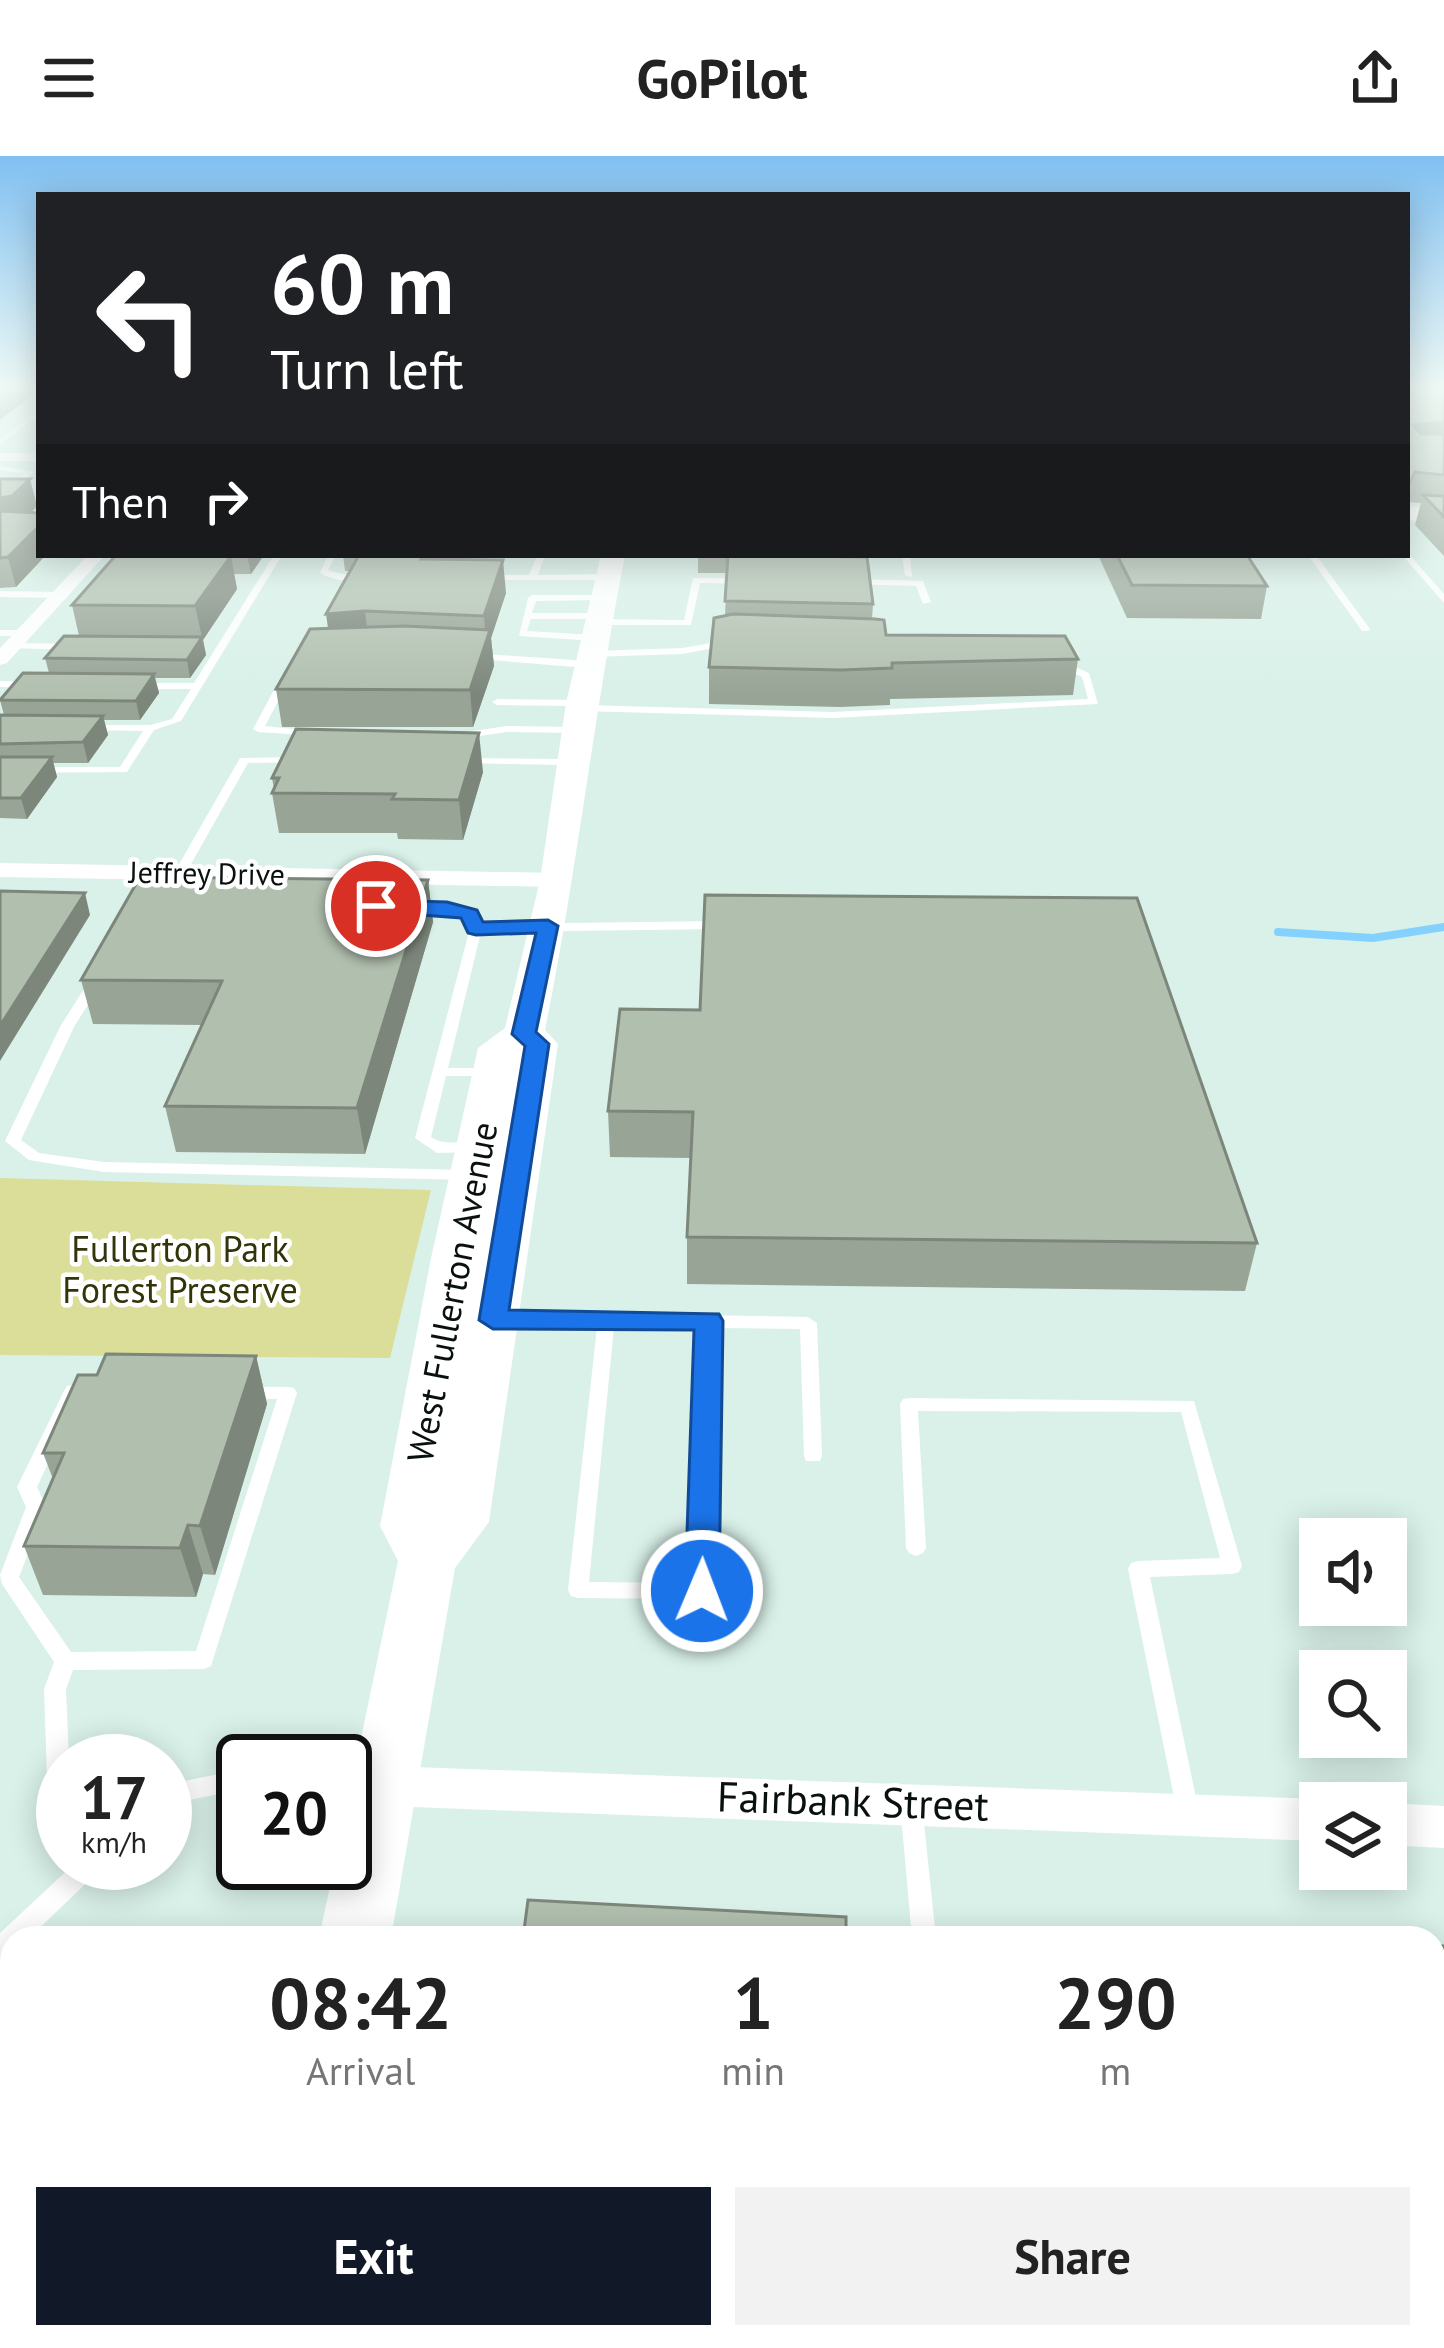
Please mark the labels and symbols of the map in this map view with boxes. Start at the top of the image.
street label: Jeffrey Drive [127,852,285,893]
pin [325,855,427,957]
street label: West Fullerton Avenue [395,1118,508,1466]
park label: Fullerton Park Forest Preserve [62,1225,298,1313]
position arrow [639,1528,765,1654]
speed limit sign: 20 [216,1734,372,1890]
street label: Fairbank Street [716,1768,990,1833]

